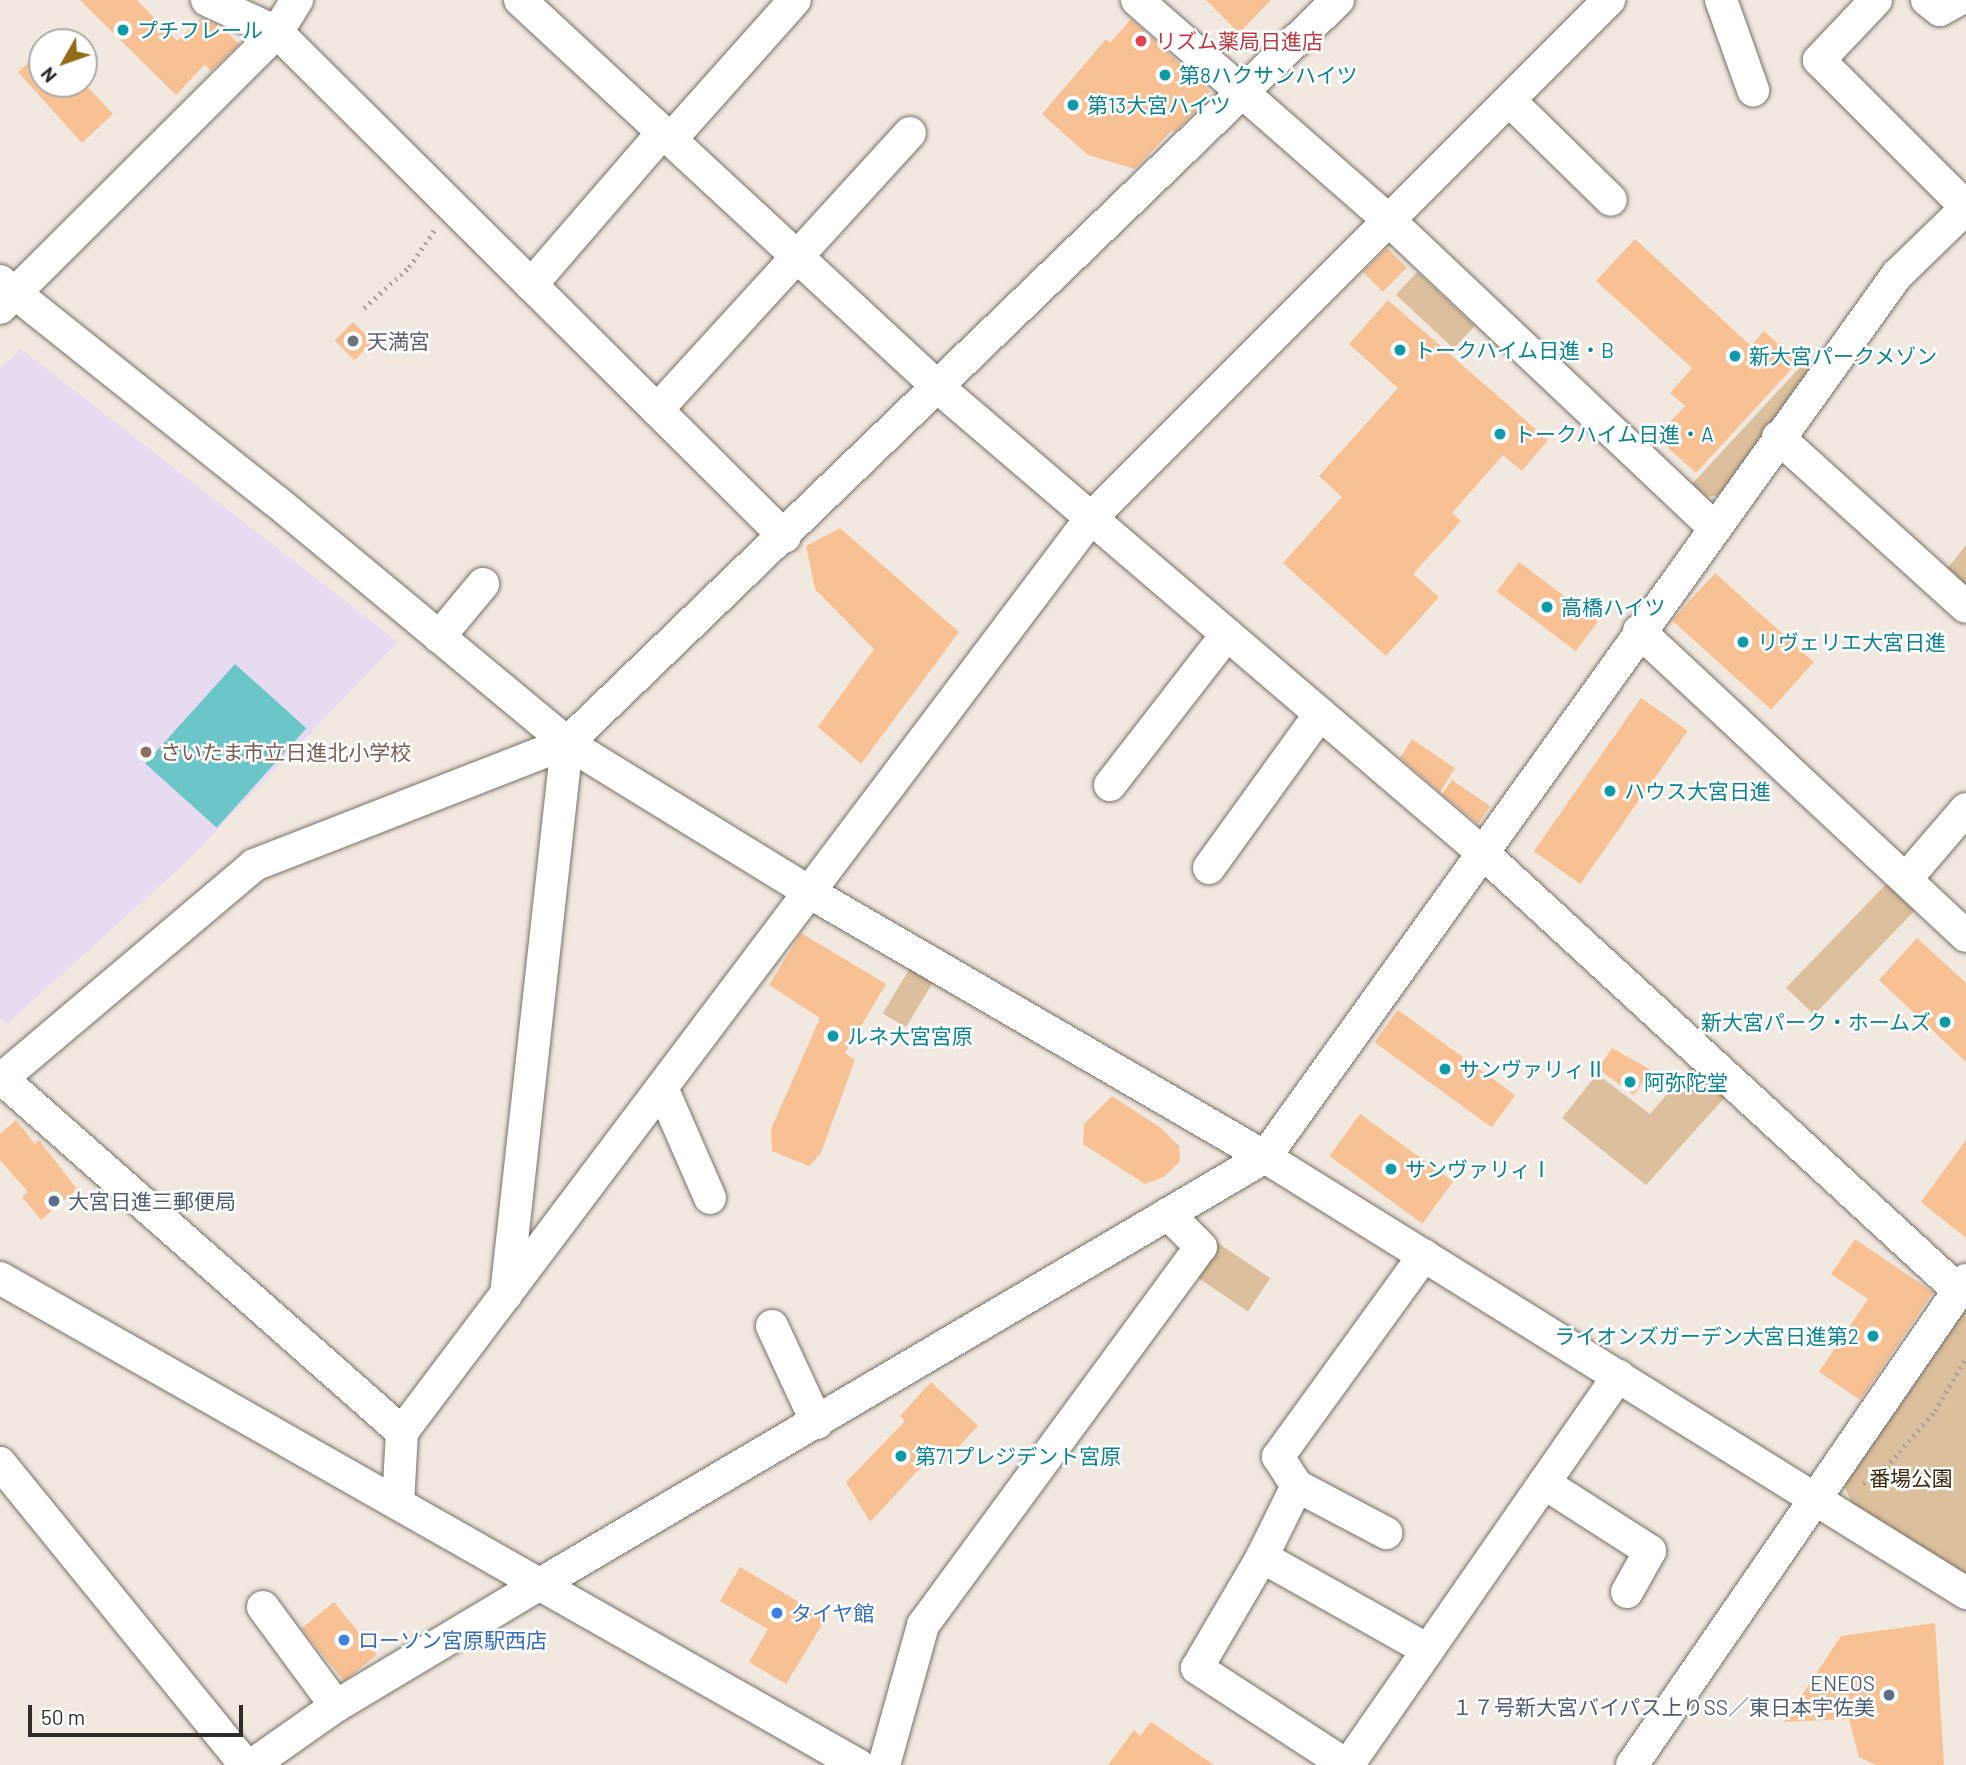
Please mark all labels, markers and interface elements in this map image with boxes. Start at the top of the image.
place label: プチフレール [137,17,263,43]
marker: プチフレール [115,22,131,38]
north arrow [28,28,98,98]
place label: リズム薬局日進店 [1155,28,1323,54]
marker: リズム薬局日進店 [1133,33,1149,49]
place label: 第8ハクサンハイツ [1179,62,1358,88]
text: N [35,63,61,88]
marker: 第8ハクサンハイツ [1157,67,1173,83]
place label: 第13大宮ハイツ [1087,92,1231,118]
marker: 第13大宮ハイツ [1065,97,1081,113]
place label: 天満宮 [367,328,430,354]
marker: 天満宮 [345,333,361,349]
place label: トークハイム日進・B [1414,337,1616,363]
marker: トークハイム日進・B [1392,342,1408,358]
place label: 新大宮パークメゾン [1749,343,1938,369]
marker: 新大宮パークメゾン [1727,348,1743,364]
place label: トークハイム日進・A [1514,421,1716,447]
marker: トークハイム日進・A [1492,426,1508,442]
place label: 高橋ハイツ [1561,594,1666,620]
marker: 高橋ハイツ [1539,599,1555,615]
place label: リヴェリエ大宮日進 [1757,629,1946,655]
marker: リヴェリエ大宮日進 [1735,634,1751,650]
place label: さいたま市立日進北小学校 [160,739,412,765]
marker: さいたま市立日進北小学校 [138,744,154,760]
place label: ハウス大宮日進 [1624,778,1771,804]
marker: ハウス大宮日進 [1602,783,1618,799]
place label: 新大宮パーク・ホームズ [1700,1009,1931,1035]
marker: 新大宮パーク・ホームズ [1937,1014,1953,1030]
place label: ルネ大宮宮原 [847,1023,973,1049]
marker: ルネ大宮宮原 [825,1028,841,1044]
place label: サンヴァリィⅡ [1459,1056,1606,1082]
marker: サンヴァリィⅡ [1437,1061,1453,1077]
place label: 阿弥陀堂 [1644,1069,1728,1095]
marker: 阿弥陀堂 [1622,1074,1638,1090]
place label: サンヴァリィⅠ [1405,1156,1552,1182]
marker: サンヴァリィⅠ [1383,1161,1399,1177]
place label: 大宮日進三郵便局 [68,1188,236,1214]
marker: 大宮日進三郵便局 [46,1193,62,1209]
place label: ライオンズガーデン大宮日進第2 [1554,1323,1859,1349]
marker: ライオンズガーデン大宮日進第2 [1865,1328,1881,1344]
place label: 第71プレジデント宮原 [915,1443,1121,1469]
marker: 第71プレジデント宮原 [893,1448,909,1464]
park label: 番場公園 [1869,1465,1953,1491]
place label: タイヤ館 [791,1600,875,1626]
marker: タイヤ館 [769,1605,785,1621]
place label: ローソン宮原駅西店 [358,1627,547,1653]
marker: ローソン宮原駅西店 [336,1632,352,1648]
place label: ENEOS １７号新大宮バイパス上りSS／東日本宇佐美 [1451,1670,1875,1720]
marker: ENEOS １７号新大宮バイパス上りSS／東日本宇佐美 [1881,1687,1897,1703]
scale bar [32,1692,247,1736]
text: 50 m [41,1704,85,1729]

